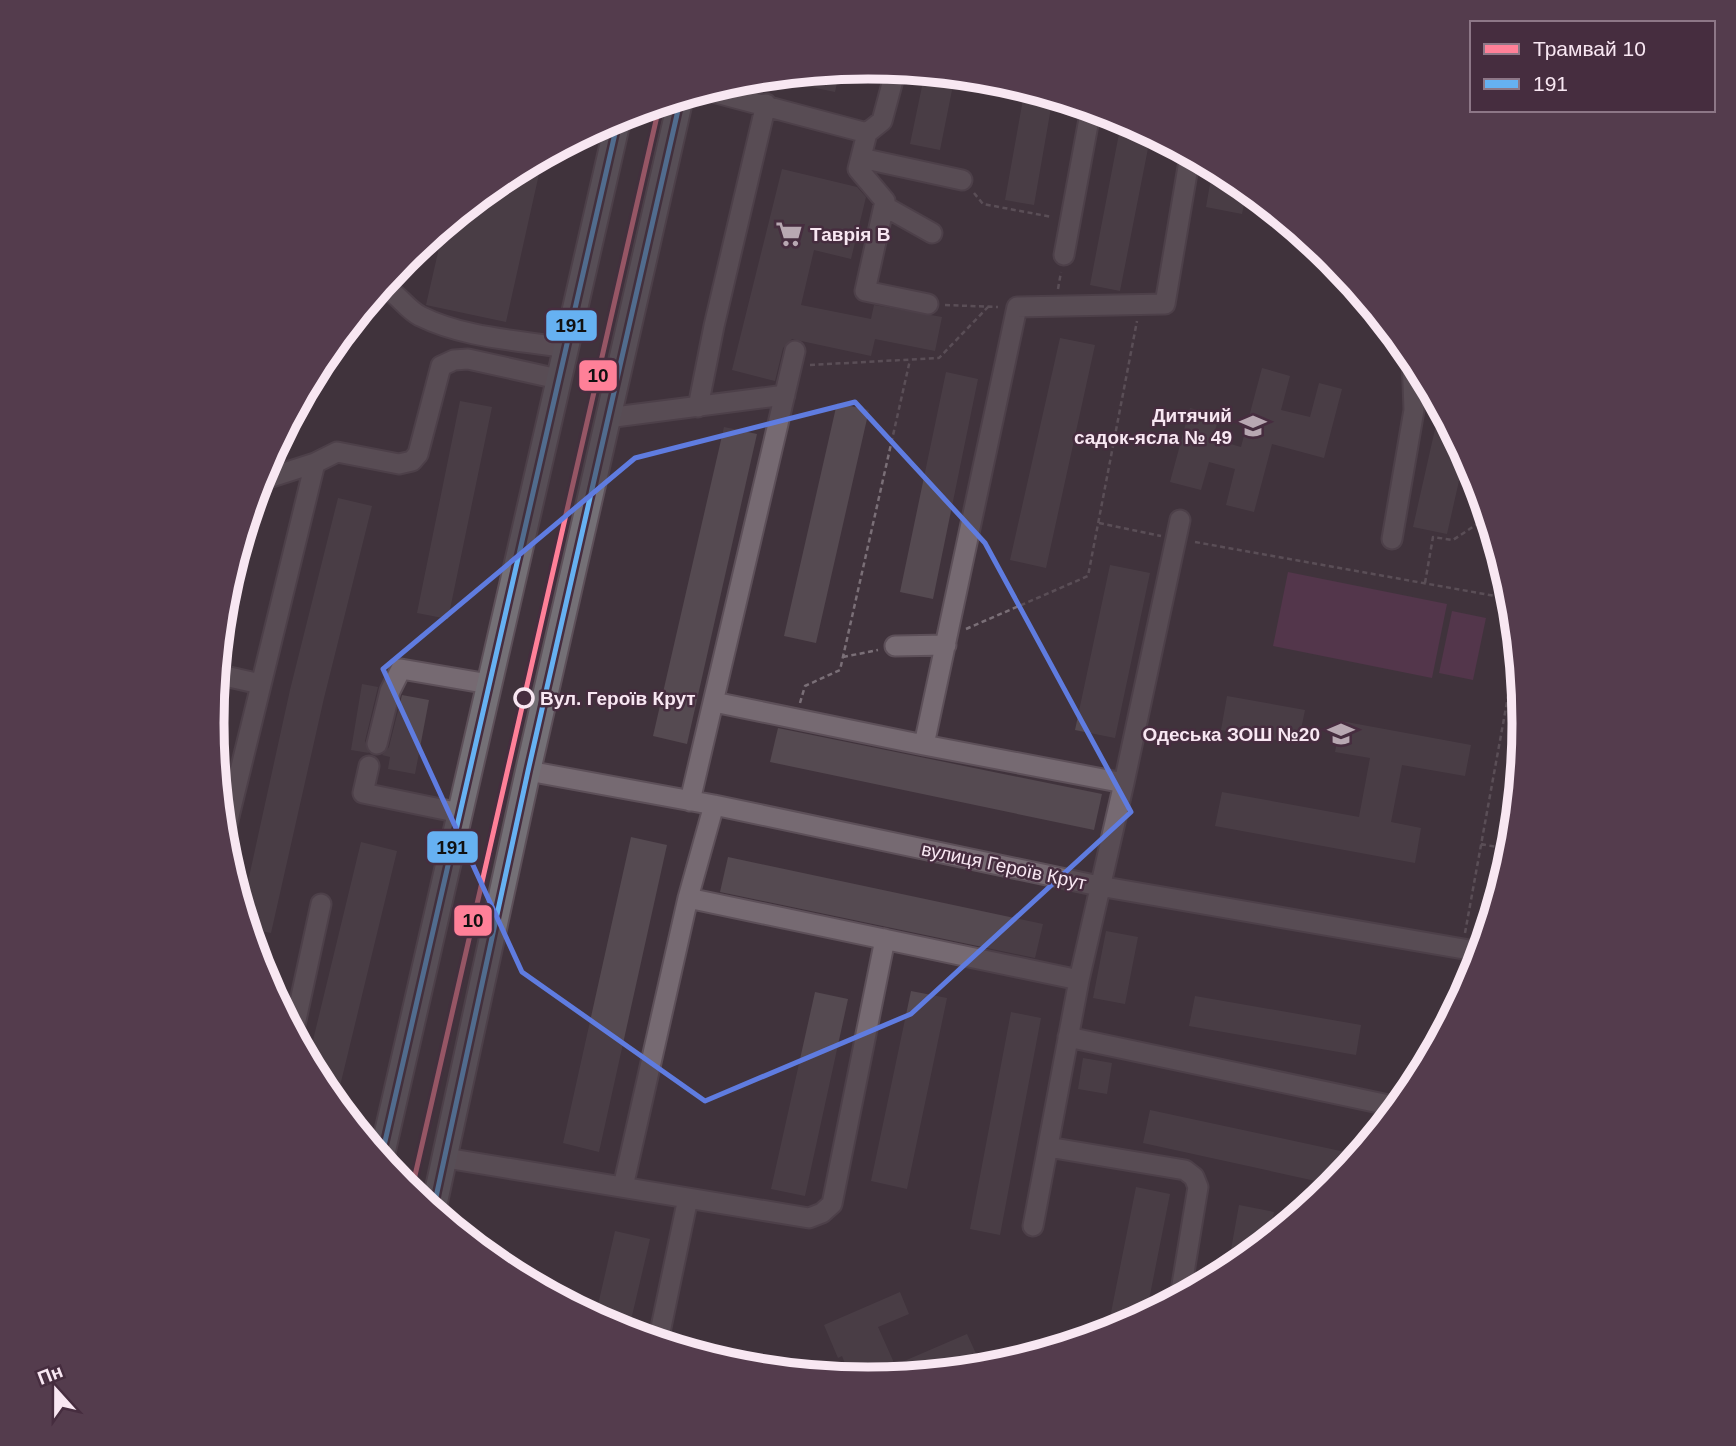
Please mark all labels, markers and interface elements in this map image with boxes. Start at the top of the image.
legend [1470,21,1715,112]
text: Трамвай 10 [1533,37,1646,60]
text: 191 [1533,72,1568,95]
supermarket icon: Таврія В [774,219,804,249]
place label: Таврія В [810,224,890,245]
line badge: 191 [545,309,598,342]
text: 191 [555,315,587,336]
line badge: 10 [578,359,618,392]
text: 10 [587,365,609,386]
place label: Дитячий садок-ясла № 49 [1074,405,1232,448]
school or university icon: Дитячий садок-ясла № 49 [1238,411,1268,441]
marker: Вул. Героїв Крут [514,688,534,708]
place label: Вул. Героїв Крут [540,688,696,709]
school or university icon: Одеська ЗОШ №20 [1326,719,1356,749]
place label: Одеська ЗОШ №20 [1143,724,1320,745]
line badge: 191 [426,830,479,864]
text: 191 [436,837,468,858]
street label: вулиця Героїв Крут [920,838,1089,894]
line badge: 10 [453,904,493,937]
text: 10 [462,910,484,931]
north arrow [21,1355,91,1425]
text: Пн [35,1360,66,1389]

